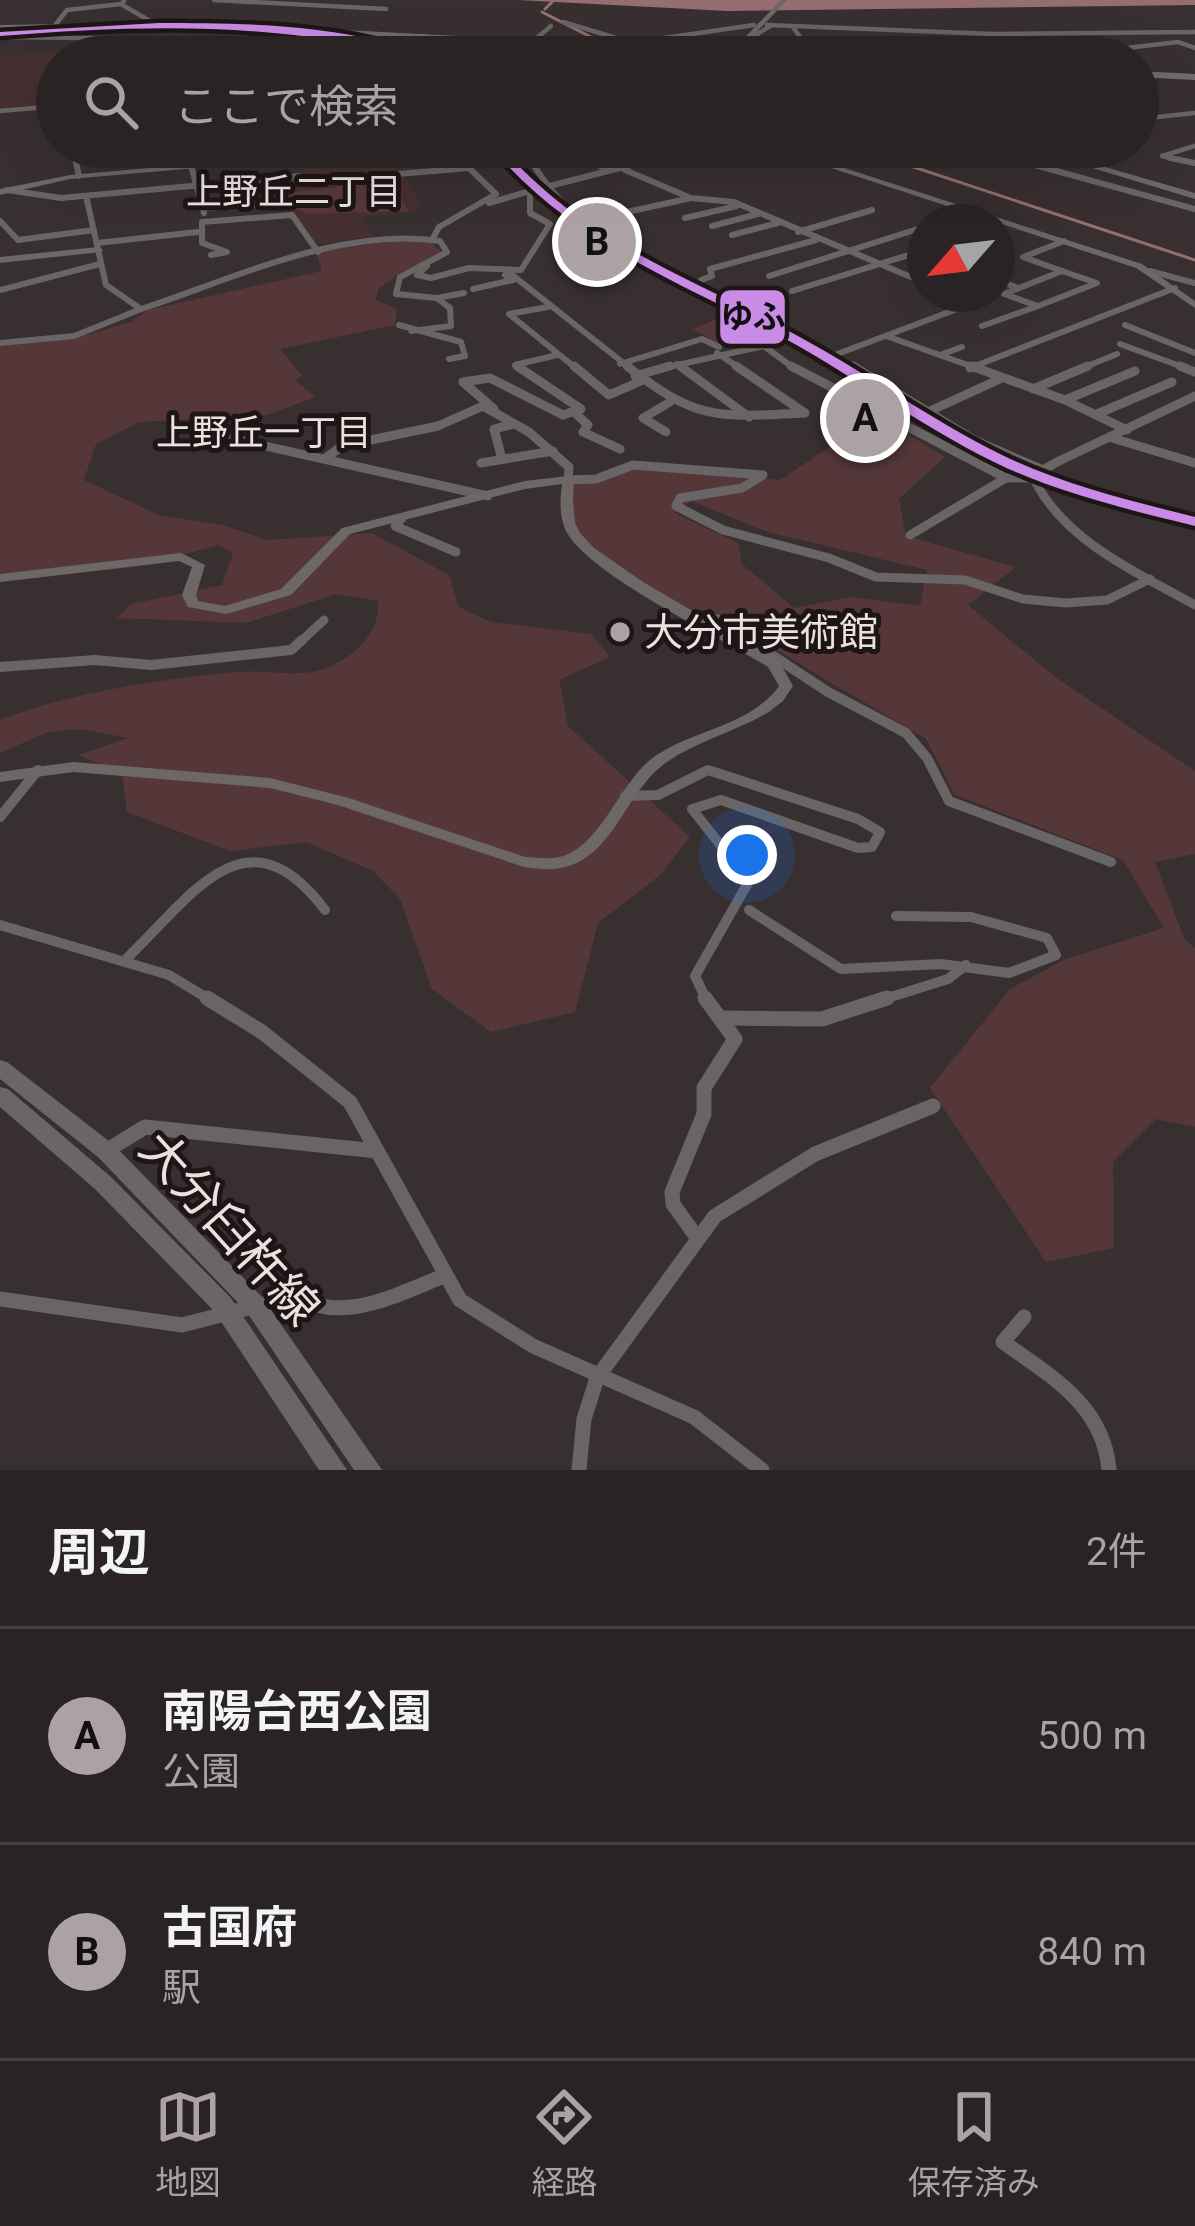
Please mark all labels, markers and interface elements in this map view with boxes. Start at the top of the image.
search box [36,36,1159,168]
icon: search [78,69,144,135]
text: ここで検索 [174,80,399,133]
district label: 上野丘二丁目 [186,171,402,213]
pin: B [558,197,636,287]
north arrow [907,204,1015,312]
line badge: ゆふ [718,288,787,346]
text: ゆふ [720,297,786,336]
pin: A [826,373,904,463]
district label: 上野丘一丁目 [156,412,372,454]
place label: 大分市美術館 [644,610,878,656]
marker: 大分市美術館 [607,619,633,645]
your location [717,825,777,885]
street label: 大分臼杵線 [128,1120,331,1337]
text: 周辺 [48,1523,150,1582]
text: 2件 [1086,1529,1147,1575]
text: 南陽台西公園 [162,1685,432,1738]
text: A [74,1713,100,1759]
text: 500 m [1037,1713,1147,1759]
text: 公園 [162,1749,240,1795]
text: 古国府 [162,1901,297,1954]
text: B [75,1929,99,1975]
text: 840 m [1037,1929,1147,1975]
text: 駅 [162,1965,201,2011]
tab: 地図 [155,2084,221,2204]
tab: 経路 [531,2084,597,2204]
tab: 保存済み [908,2084,1040,2204]

